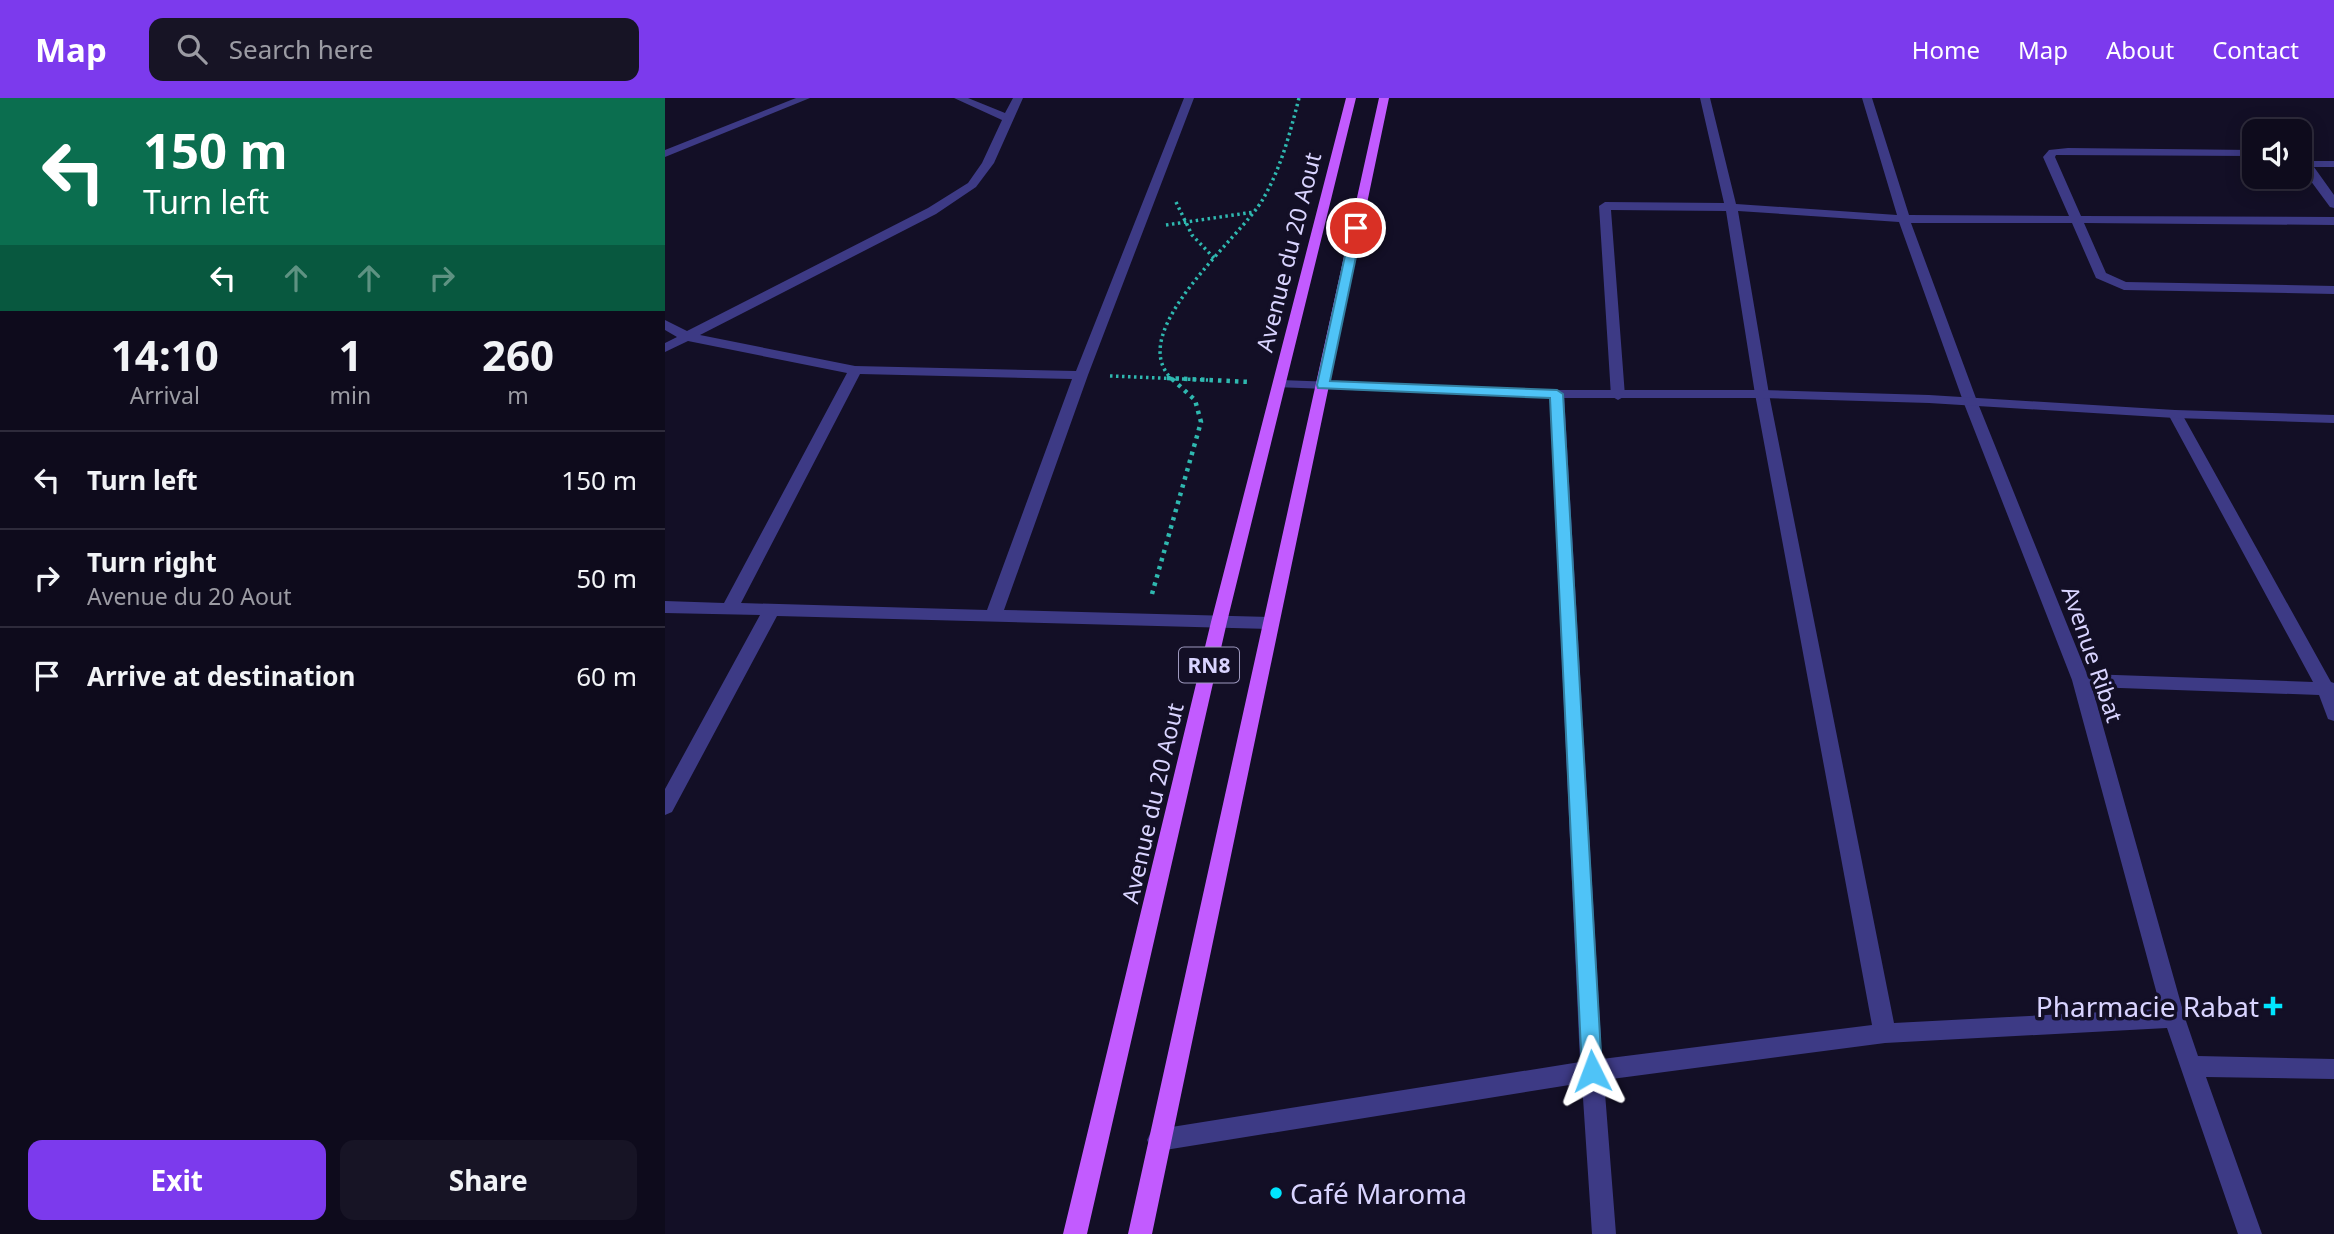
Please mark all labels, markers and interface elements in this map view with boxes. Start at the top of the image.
search box [149,18,639,81]
text: Map [35,27,107,72]
icon: search [173,30,211,68]
text: Search here [229,31,373,67]
text: Home [1912,33,1980,66]
text: Map [2018,33,2068,66]
text: About [2106,33,2174,66]
text: Contact [2212,33,2299,66]
text: 150 m [143,117,288,183]
map controls [2242,119,2312,189]
button: sound [2242,119,2312,189]
icon: left [28,126,119,217]
street label: Avenue du 20 Aout [1248,149,1328,355]
text: Turn left [143,180,269,223]
pin [1326,198,1386,258]
icon: arrive [1337,209,1375,247]
icon: left [204,259,242,297]
icon: ahead [277,259,315,297]
icon: ahead [350,259,388,297]
icon: right [423,259,461,297]
text: 14:10 [111,326,219,383]
text: 1 [338,326,362,383]
text: 260 [482,326,554,383]
text: Arrival [130,379,200,411]
text: min [330,379,371,411]
text: m [507,379,529,411]
icon: left [28,461,66,499]
text: Turn left [87,462,198,498]
text: 150 m [561,462,637,498]
text: Turn right [87,544,217,580]
icon: right [28,559,66,597]
text: 50 m [576,560,637,596]
text: Avenue du 20 Aout [87,580,292,612]
street label: Avenue Ribat [2055,582,2131,726]
road number: RN8 [1179,648,1239,682]
icon: arrive [28,657,66,695]
text: Arrive at destination [87,658,356,694]
text: 60 m [576,658,637,694]
street label: Avenue du 20 Aout [1113,700,1191,906]
place label: Pharmacie Rabat [2036,987,2259,1025]
marker: Pharmacie Rabat [2265,998,2281,1014]
position arrow [1555,1034,1629,1108]
button: Exit [28,1140,326,1220]
button: Share [340,1140,637,1220]
place label: Café Maroma [1290,1174,1467,1212]
marker: Café Maroma [1268,1185,1284,1201]

